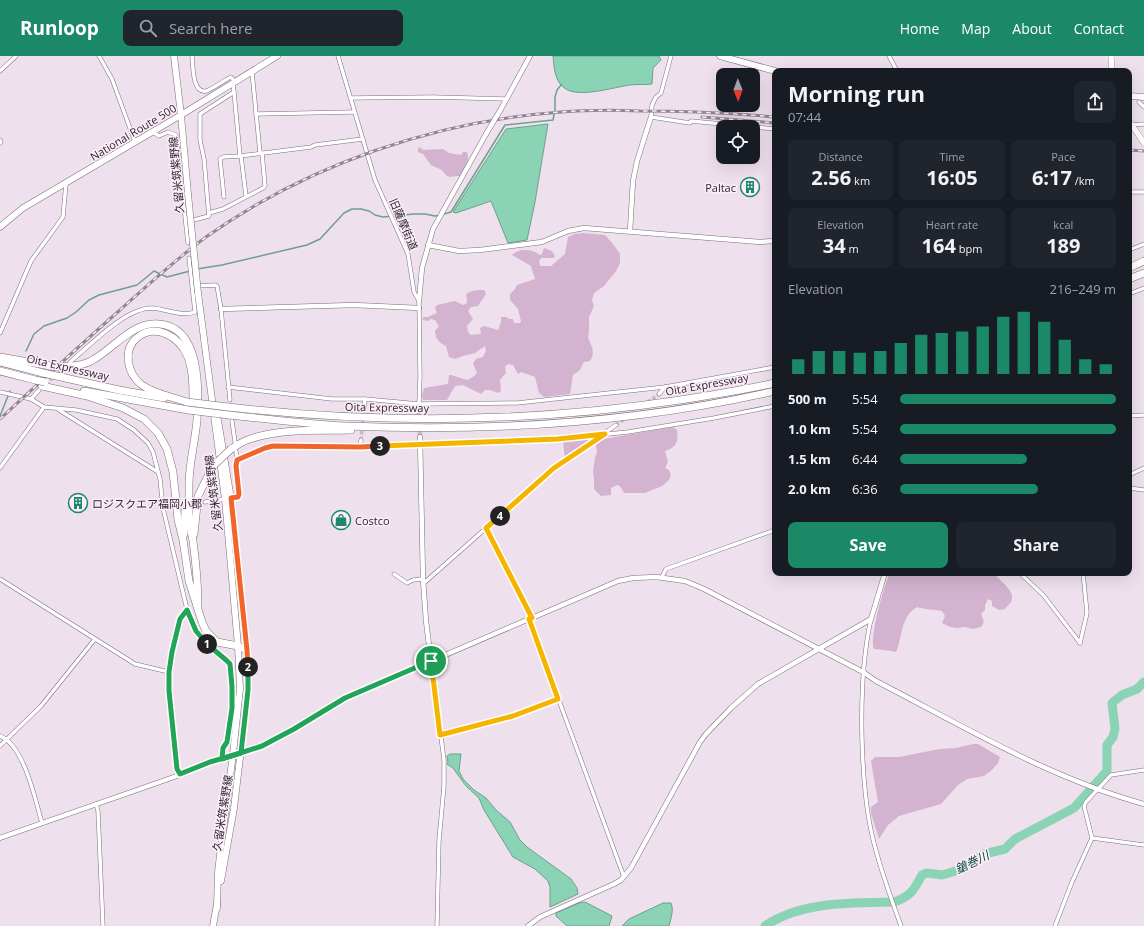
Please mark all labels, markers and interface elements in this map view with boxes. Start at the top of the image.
search box [123,10,403,46]
text: Runloop [20,15,99,41]
icon: search [137,17,159,39]
text: Search here [169,18,252,38]
text: Home [900,19,939,38]
text: Map [961,19,990,38]
text: About [1012,19,1052,38]
text: Contact [1074,19,1124,38]
north arrow [716,68,760,112]
map controls [716,68,760,164]
text: Morning run [788,78,925,108]
button: share [1074,81,1116,123]
street label: National Route 500 [87,100,179,164]
text: 07:44 [788,108,821,126]
button: locate [716,120,760,164]
street label: 久留米筑紫野線 [165,136,187,214]
text: Distance [819,149,863,164]
text: Time [939,149,965,164]
text: Pace [1051,149,1075,164]
text: 2.56 [811,164,851,191]
text: 16:05 [926,164,978,191]
text: 6:17 [1032,164,1072,191]
text: km [851,173,870,188]
text: /km [1072,173,1095,188]
building icon: Paltac [739,176,761,198]
place label: Paltac [705,180,736,195]
street label: 旧薩摩街道 [386,196,422,252]
text: Elevation [817,217,864,232]
text: Heart rate [926,217,978,232]
text: kcal [1053,217,1073,232]
text: 34 [823,232,846,259]
text: 164 [922,232,956,259]
text: 189 [1046,232,1080,259]
text: m [846,241,859,256]
text: bpm [956,241,982,256]
text: Elevation [788,280,843,298]
text: 216–249 m [1049,280,1116,298]
street label: Oita Expressway [25,350,111,384]
street label: Oita Expressway [664,369,750,399]
text: 500 m [788,390,826,408]
text: 5:54 [852,390,878,408]
street label: Oita Expressway [345,399,430,415]
text: 1.0 km [788,420,831,438]
text: 5:54 [852,420,878,438]
pin: 3 [370,436,390,456]
text: 3 [377,438,383,453]
text: 1.5 km [788,450,831,468]
text: 6:44 [852,450,878,468]
street label: 久留米筑紫野線 [201,454,225,532]
text: 2.0 km [788,480,831,498]
text: 6:36 [852,480,878,498]
building icon: ロジスクエア福岡小郡 [67,492,89,514]
place label: ロジスクエア福岡小郡 [92,496,202,511]
pin: 4 [490,506,510,526]
text: 4 [497,508,503,523]
shop icon: Costco [330,509,352,531]
place label: Costco [355,513,390,528]
button: Save [788,522,948,568]
button: Share [956,522,1116,568]
pin: 1 [197,634,217,654]
text: 1 [204,636,210,651]
pin [414,644,448,678]
icon: arrive [420,650,442,672]
pin: 2 [238,657,258,677]
text: 2 [245,659,251,674]
street label: 久留米筑紫野線 [209,774,235,852]
water label: 鎗巻川 [952,846,994,878]

